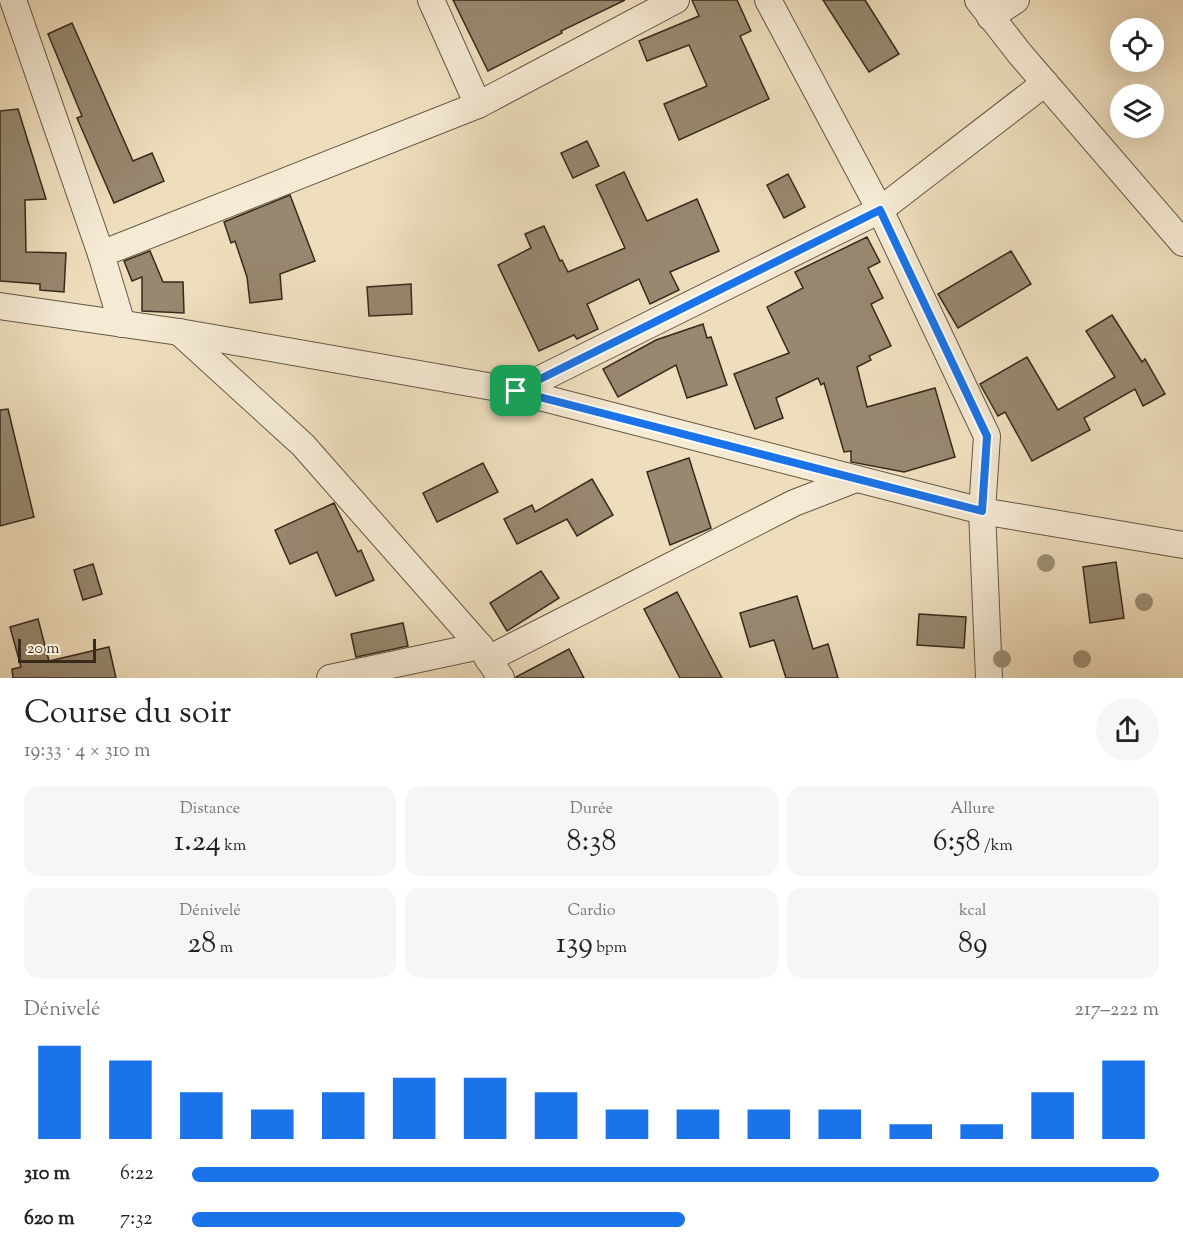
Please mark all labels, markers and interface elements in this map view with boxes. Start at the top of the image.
map controls [1110,18,1164,138]
button: locate [1110,18,1164,72]
button: layers [1110,84,1164,138]
pin [490,365,541,416]
icon: arrive [499,374,532,407]
scale bar [18,636,96,664]
text: 20 m [27,638,60,661]
text: Course du soir [24,690,231,738]
button: share [1096,698,1159,761]
text: 19:33 · 4 × 310 m [24,737,150,766]
text: Distance [180,798,240,821]
text: Durée [570,798,613,821]
text: Allure [951,798,995,821]
text: 1.24 [174,821,221,864]
text: 8:38 [567,821,616,864]
text: 6:58 [933,821,980,864]
text: km [221,835,246,858]
text: /km [980,835,1013,858]
text: Dénivelé [180,900,241,923]
text: Cardio [567,900,616,923]
text: kcal [959,900,987,923]
text: 28 [187,923,216,966]
text: 139 [556,923,593,966]
text: 89 [958,923,988,966]
text: m [216,937,233,960]
text: bpm [593,937,627,960]
text: Dénivelé [24,996,100,1025]
text: 217–222 m [1075,996,1159,1025]
text: 310 m [24,1160,70,1189]
text: 6:22 [120,1160,154,1189]
text: 620 m [24,1205,74,1234]
text: 7:32 [120,1205,153,1234]

